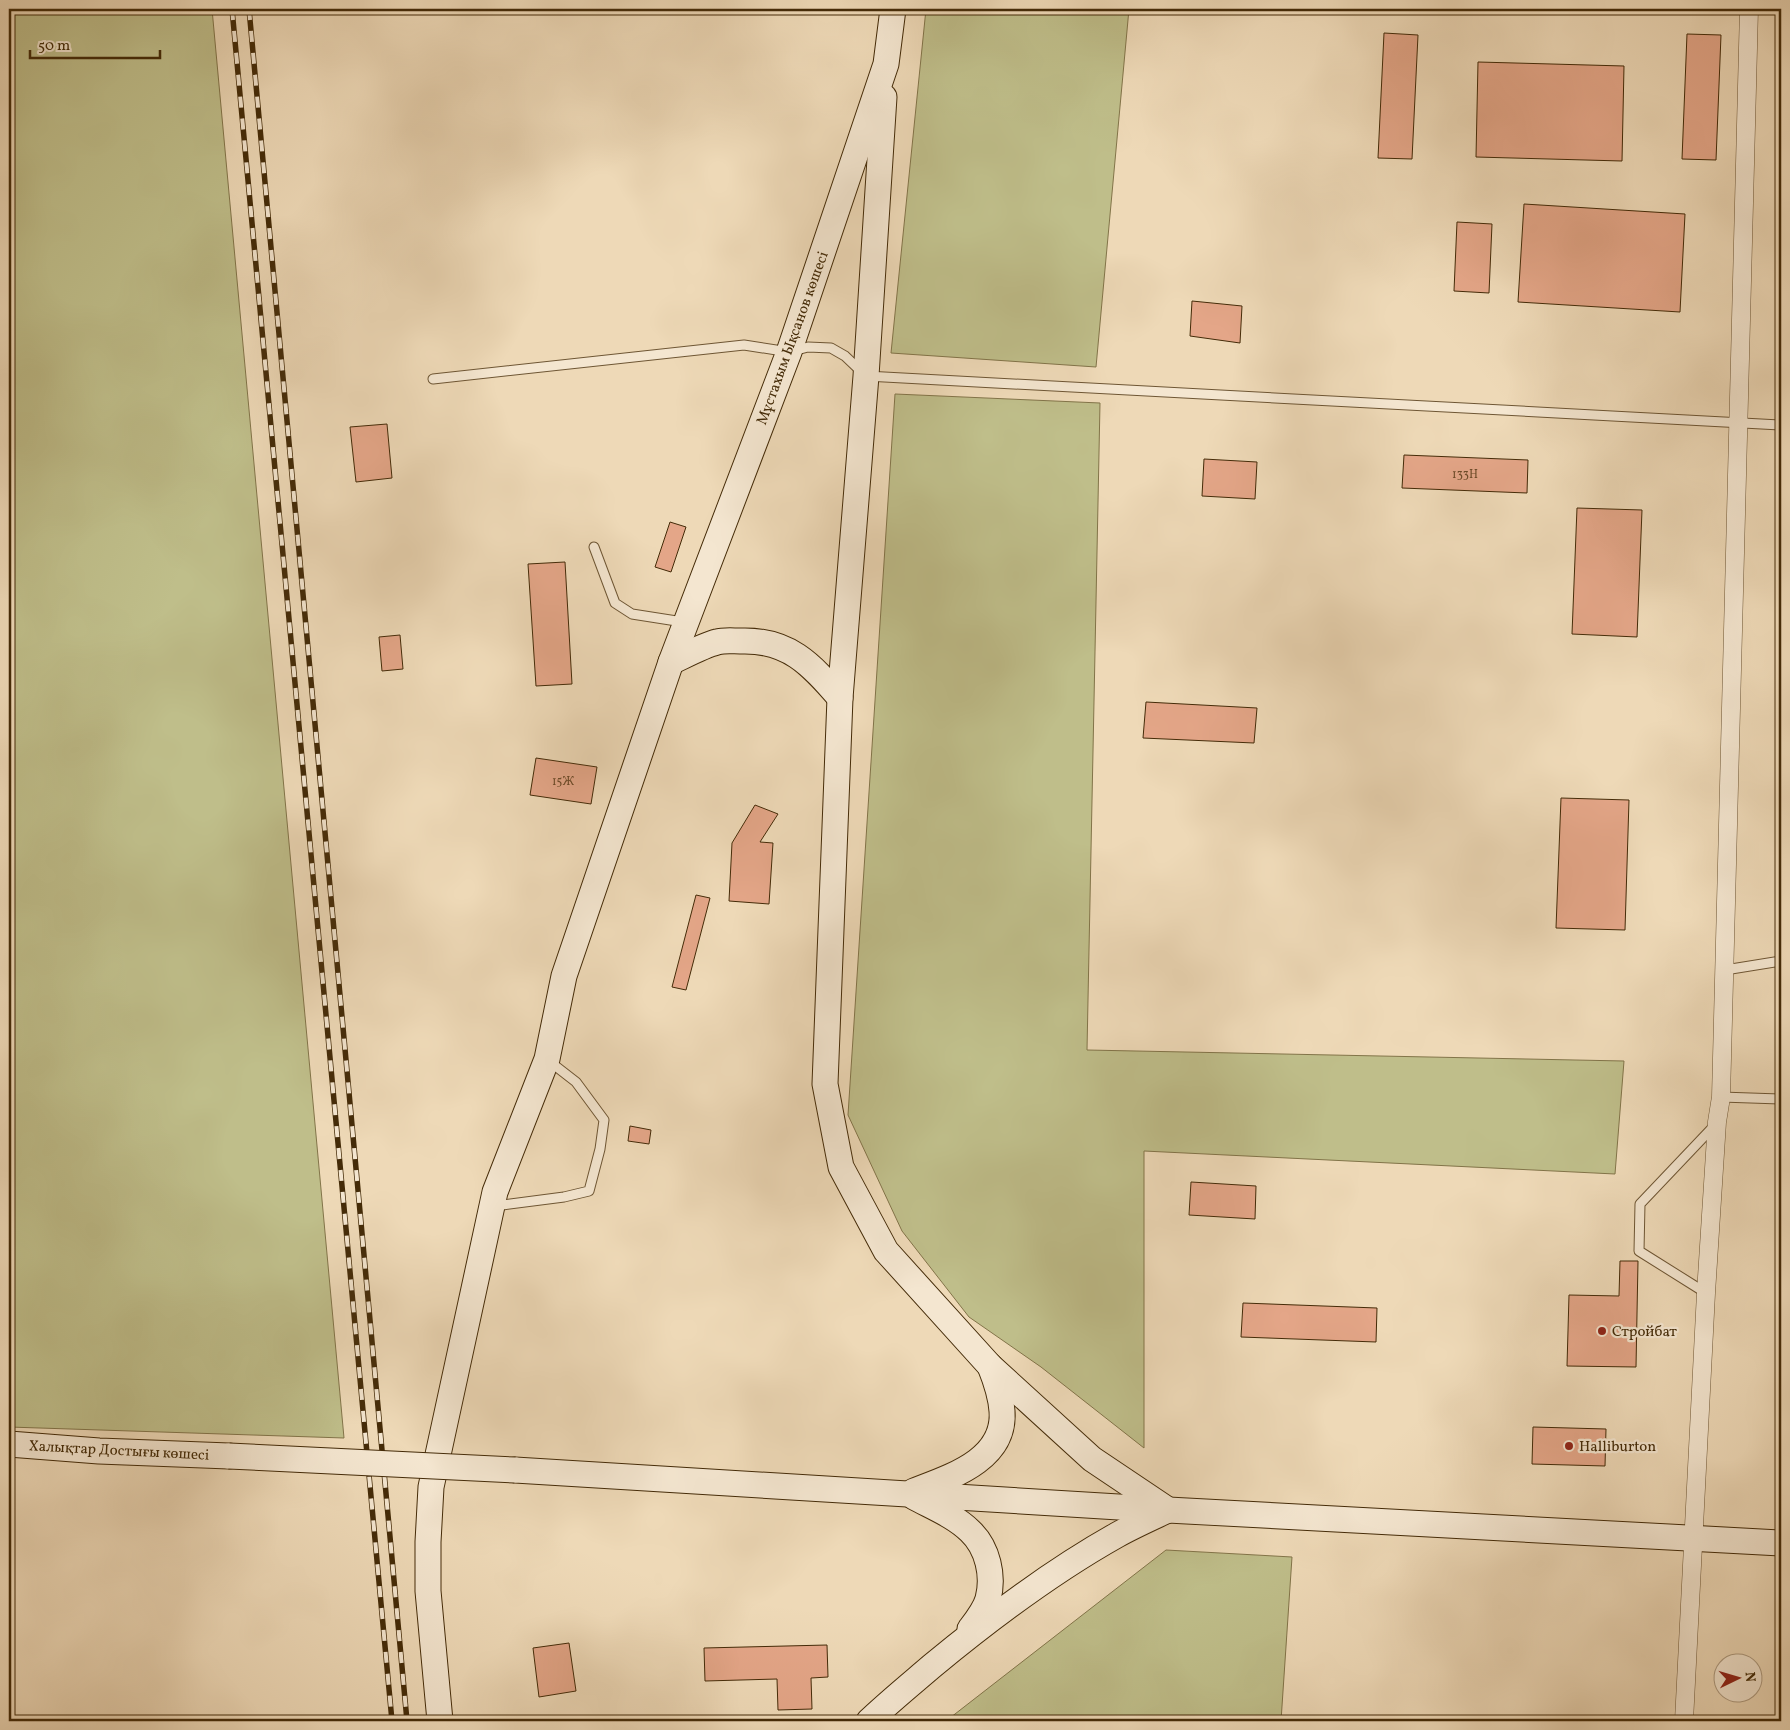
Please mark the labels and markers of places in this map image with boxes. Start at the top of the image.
place label: Стройбат [1612,1322,1677,1343]
marker: Стройбат [1596,1325,1608,1337]
place label: Halliburton [1579,1437,1656,1458]
marker: Halliburton [1563,1440,1575,1452]

